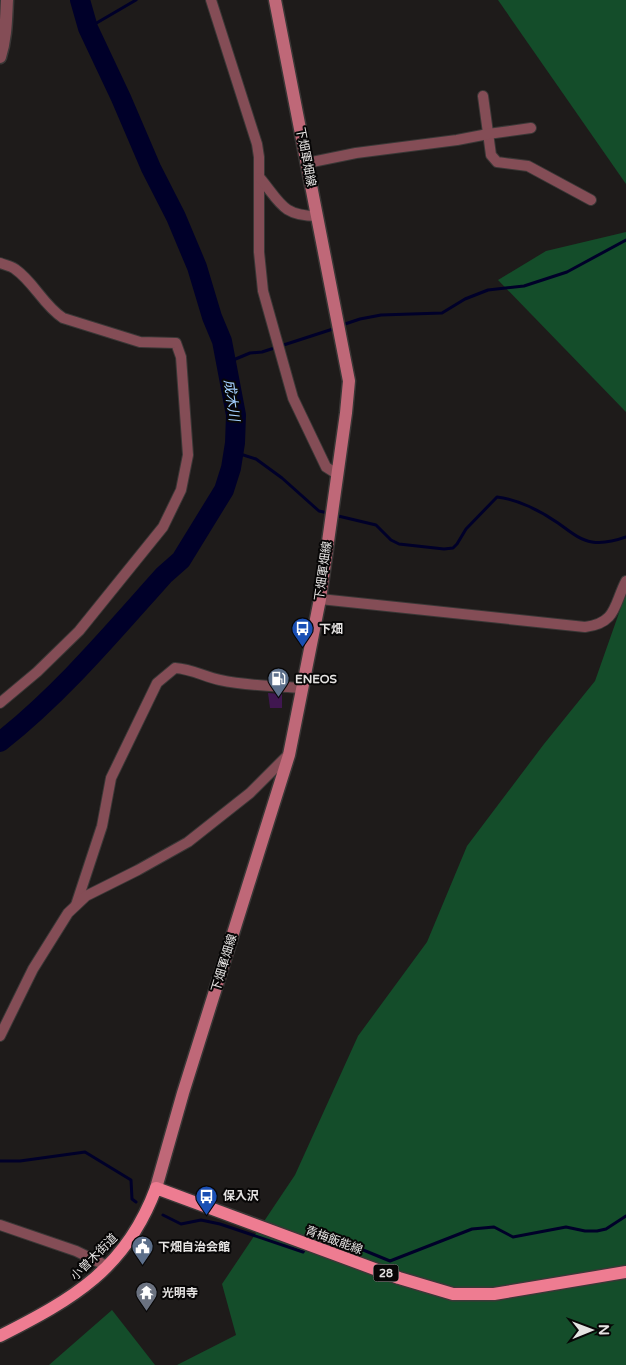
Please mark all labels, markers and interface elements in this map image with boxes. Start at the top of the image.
street label: 下畑軍畑線 [293,126,319,188]
water label: 成木川 [220,378,243,424]
street label: 下畑軍畑線 [312,540,334,602]
bus stop icon: 下畑 [291,617,315,648]
place label: 下畑 [319,622,343,636]
fuel station icon: ENEOS [267,667,291,698]
place label: ENEOS [295,672,338,686]
street label: 下畑軍畑線 [209,932,239,994]
bus stop icon: 保入沢 [195,1184,219,1215]
place label: 保入沢 [223,1189,259,1203]
street label: 青梅飯能線 [303,1223,365,1257]
street label: 小曽木街道 [68,1231,120,1283]
public building icon: 下畑自治会館 [130,1235,154,1266]
place label: 下畑自治会館 [158,1240,230,1254]
road number: 28 [374,1264,398,1282]
temple icon: 光明寺 [134,1281,158,1312]
place label: 光明寺 [162,1286,198,1300]
north arrow [566,1305,616,1355]
text: N [595,1324,612,1336]

